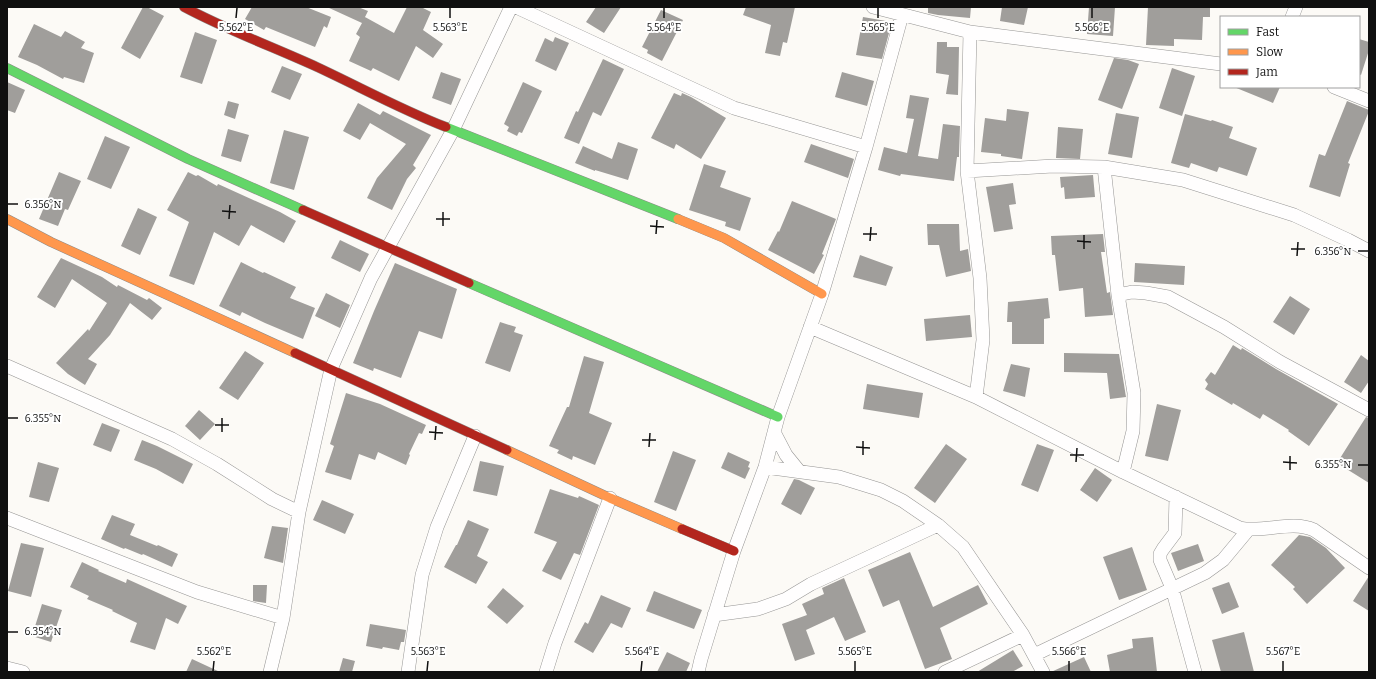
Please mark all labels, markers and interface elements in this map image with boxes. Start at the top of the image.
legend [1220,16,1360,88]
text: 5.562°E [219,22,253,34]
text: 5.563°E [433,22,467,34]
text: 5.564°E [647,22,681,34]
text: 5.565°E [861,22,895,34]
text: 5.566°E [1075,22,1109,34]
text: Fast [1256,25,1280,39]
text: Slow [1256,45,1283,59]
text: Jam [1255,65,1278,79]
text: 6.356°N [25,199,62,211]
text: 6.356°N [1315,246,1352,258]
text: 6.355°N [25,413,61,425]
text: 6.355°N [1315,459,1351,471]
text: 6.354°N [25,626,61,638]
text: 5.562°E [197,646,231,658]
text: 5.563°E [411,646,445,658]
text: 5.564°E [625,646,659,658]
text: 5.565°E [838,646,872,658]
text: 5.566°E [1052,646,1086,658]
text: 5.567°E [1266,646,1300,658]

